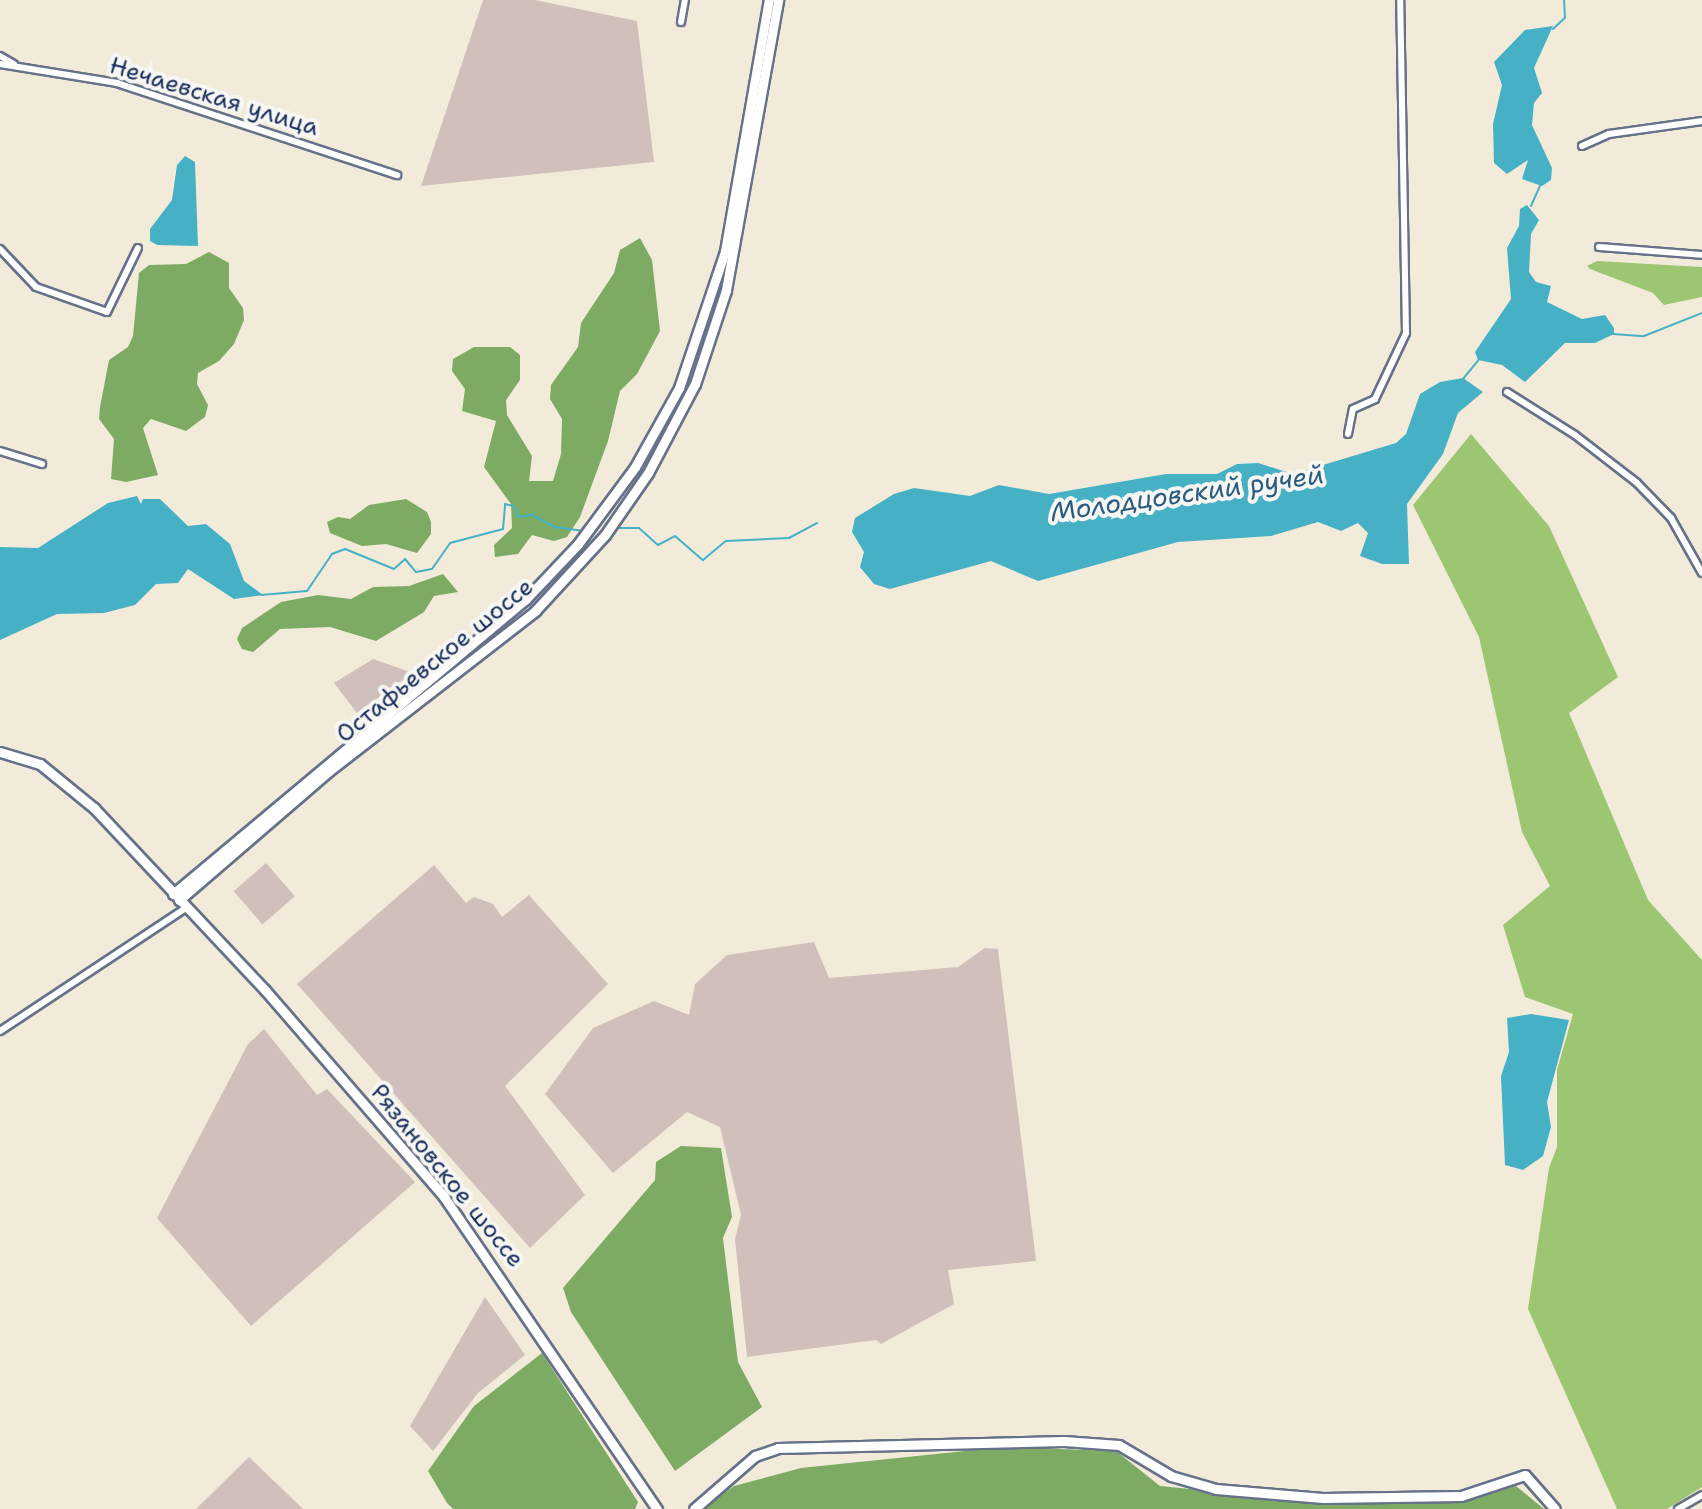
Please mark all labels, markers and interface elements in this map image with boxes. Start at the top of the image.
street label: Нечаевская улица [106,51,322,143]
water label: Молодцовский ручей [1048,458,1326,528]
street label: Остафьевское шоссе [331,573,539,749]
street label: Рязановское шоссе [364,1079,530,1273]

